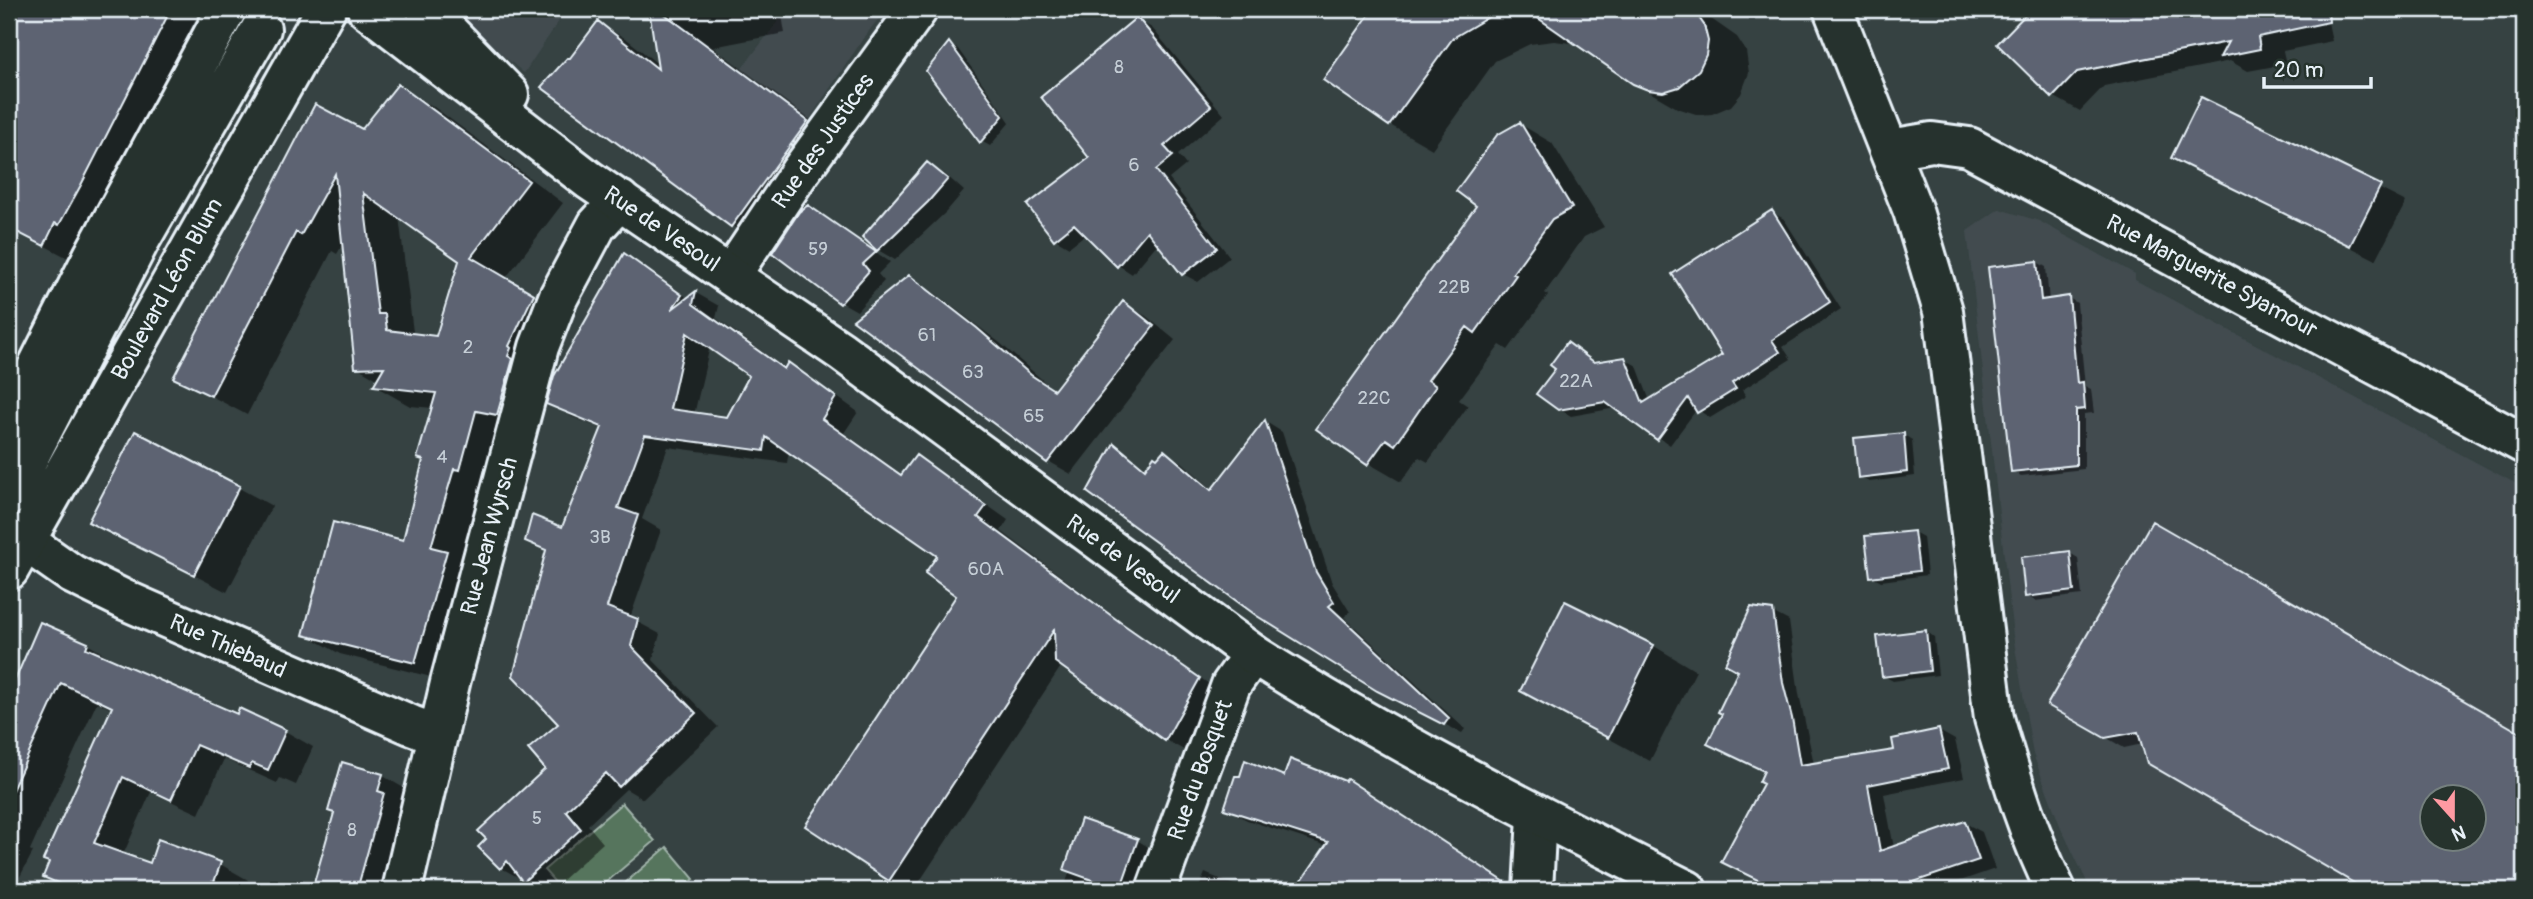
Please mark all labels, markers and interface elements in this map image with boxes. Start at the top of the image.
scale bar [2264,46,2370,90]
house number: 8 [1114,55,1124,79]
text: 20 m [2274,57,2323,84]
street label: Rue des Justices [766,68,880,214]
house number: 6 [1128,153,1140,177]
street label: Rue de Vesoul [598,180,726,278]
street label: Boulevard Léon Blum [105,193,229,385]
street label: Rue Marguerite Syamour [2101,208,2323,344]
house number: 59 [808,237,828,261]
house number: 22B [1438,275,1470,299]
house number: 61 [918,323,936,347]
house number: 2 [463,335,473,359]
house number: 63 [962,360,984,384]
house number: 22A [1559,369,1593,393]
house number: 22C [1358,386,1390,410]
house number: 65 [1023,404,1045,428]
house number: 4 [436,445,448,469]
street label: Rue Jean Wyrsch [454,454,524,618]
street label: Rue de Vesoul [1060,508,1186,610]
house number: 3B [589,525,611,549]
house number: 60A [968,557,1004,581]
street label: Rue Thiebaud [165,607,291,685]
street label: Rue du Bosquet [1161,695,1239,844]
north arrow [2418,783,2488,853]
house number: 5 [532,806,542,830]
house number: 8 [347,818,357,842]
text: N [2448,819,2469,846]

